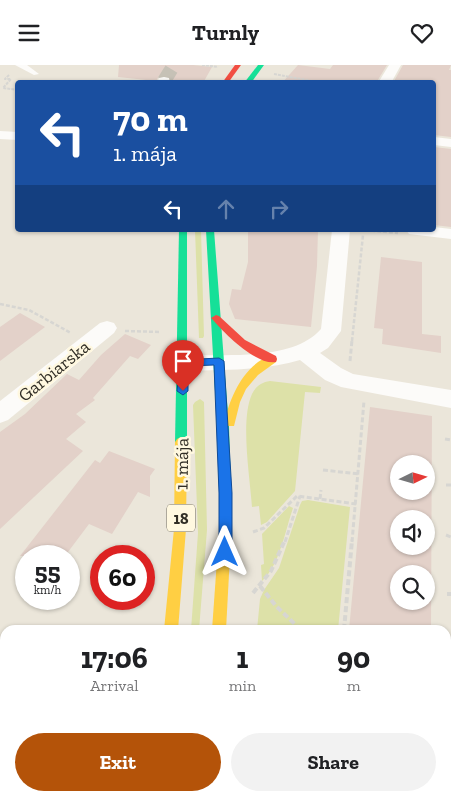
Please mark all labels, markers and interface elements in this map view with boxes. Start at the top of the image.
icon: menu [15,19,43,47]
text: Turnly [192,19,259,46]
icon: heart [408,19,436,47]
text: 70 m [113,98,188,140]
icon: left [30,100,95,165]
text: 1. mája [113,140,177,167]
icon: left [159,195,187,223]
icon: ahead [212,195,240,223]
icon: right [265,195,293,223]
street label: Garbiarska [14,335,94,406]
pin [162,340,204,391]
icon: arrive [169,347,197,375]
street label: 1. mája [171,437,193,490]
north arrow [390,455,435,500]
map controls [390,455,435,610]
road number: 18 [167,504,195,531]
button: sound [390,510,435,555]
position arrow [198,525,250,577]
speed limit sign: 60 [90,545,155,610]
text: 55 [34,556,61,586]
button: search [390,565,435,610]
text: km/h [34,583,61,597]
text: 17:06 [81,640,148,676]
text: 1 [236,640,248,676]
text: 90 [337,640,370,676]
text: Arrival [90,676,138,695]
text: min [229,676,256,695]
text: m [347,676,360,695]
button: Exit [15,733,221,791]
button: Share [231,733,436,791]

